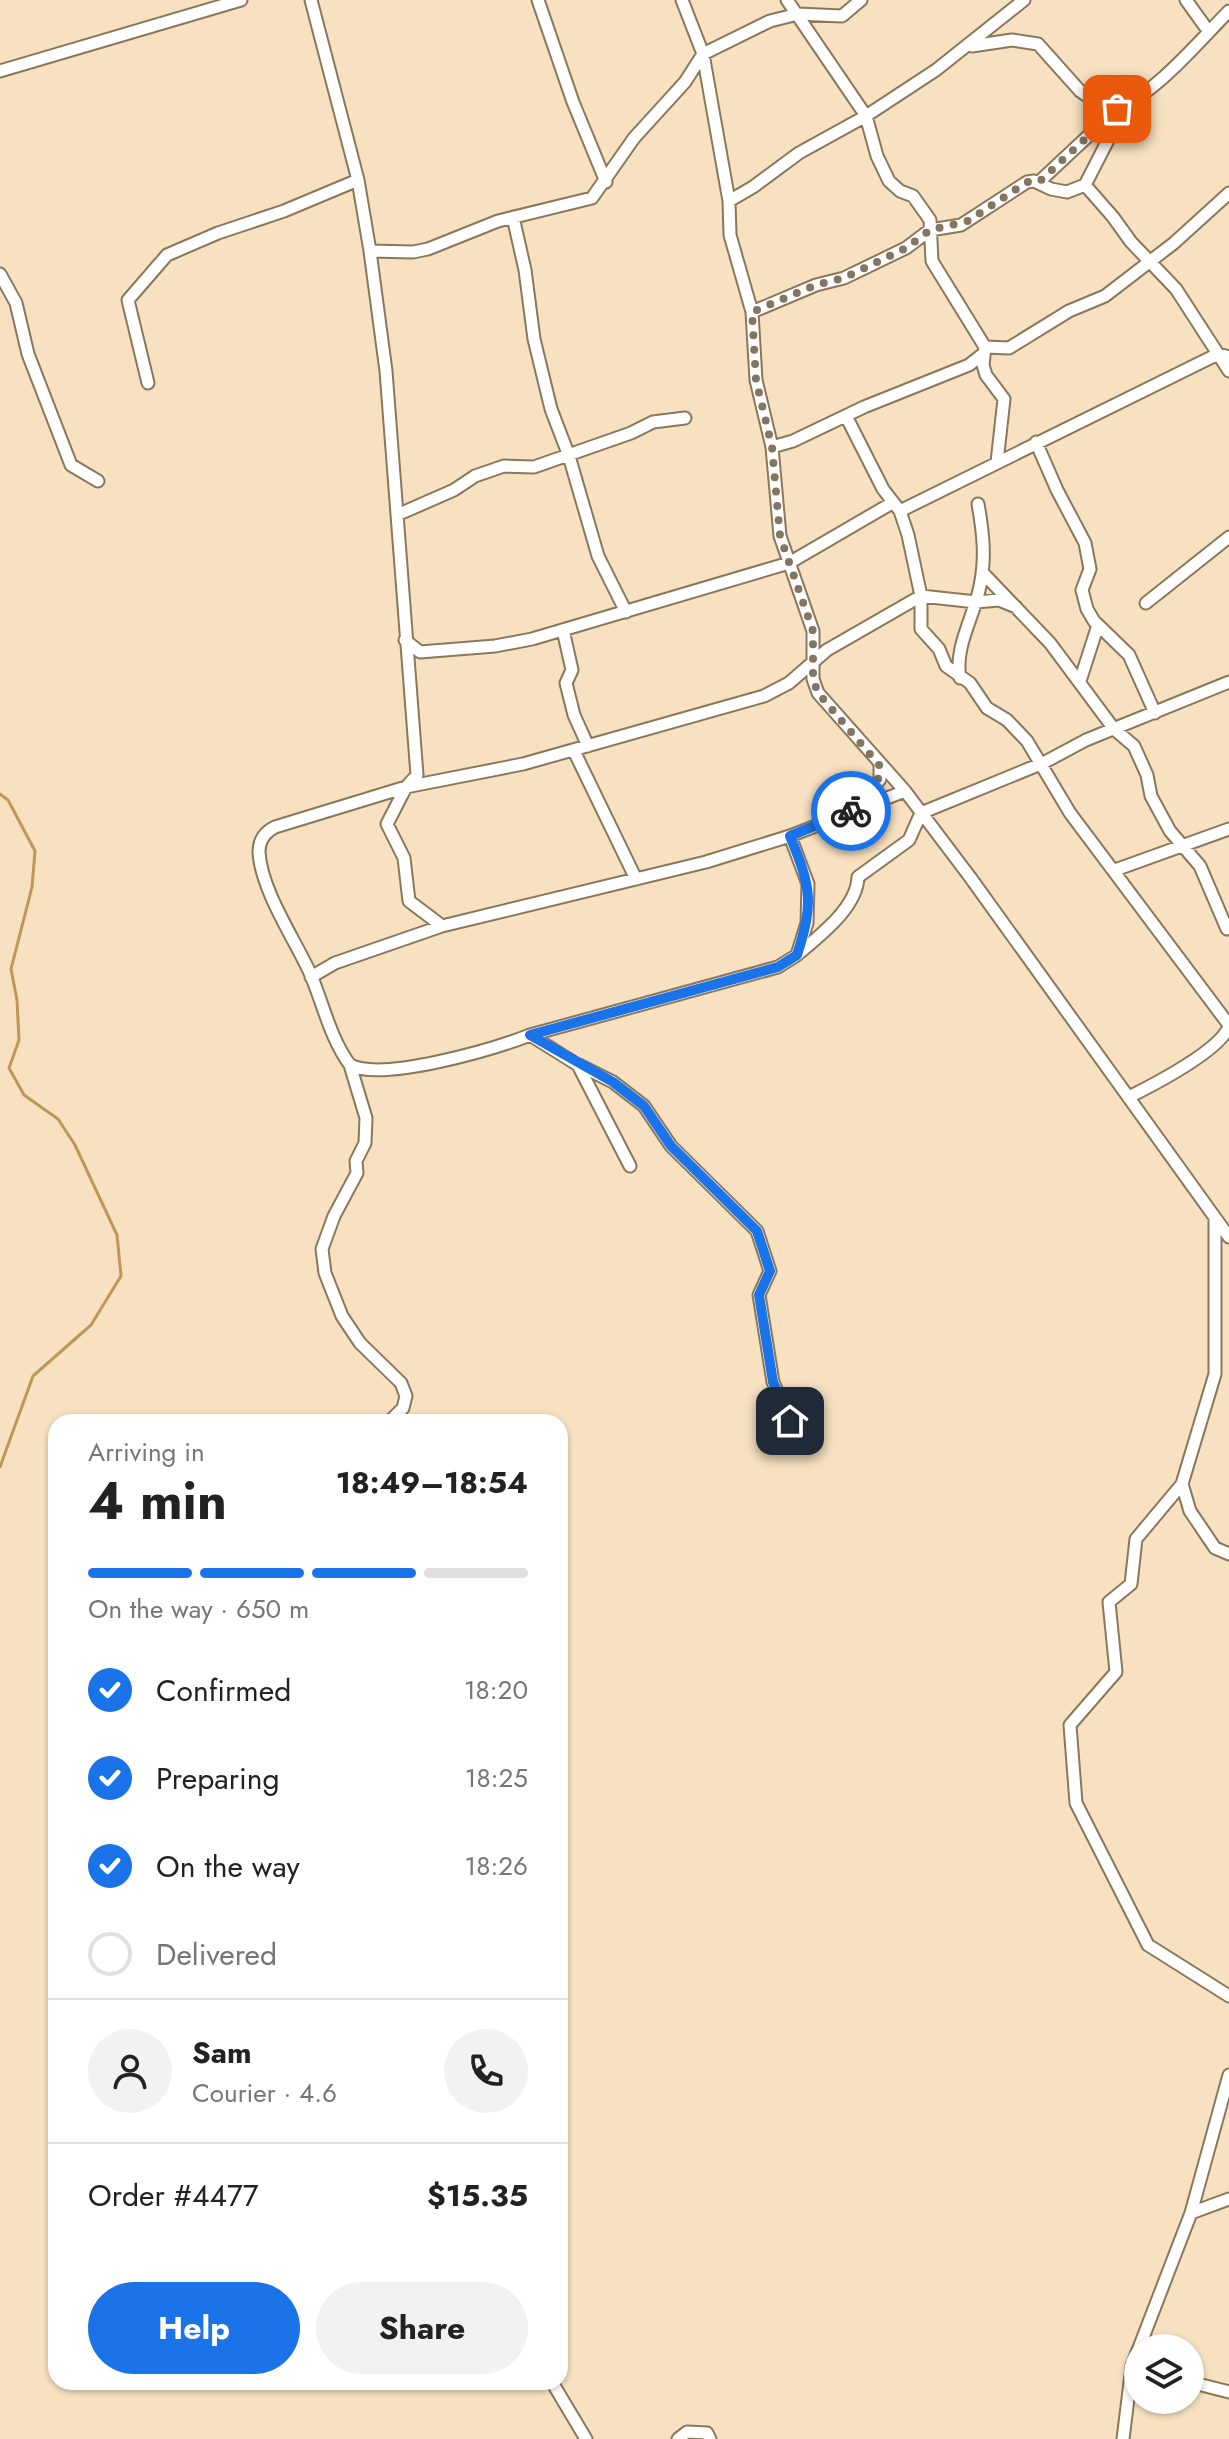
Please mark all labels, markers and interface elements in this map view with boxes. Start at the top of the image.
pin [1083,75,1151,143]
icon: bag [1095,87,1139,131]
courier [811,771,891,851]
icon: bike [829,789,873,833]
pin [756,1387,824,1455]
icon: home [768,1399,812,1443]
text: Arriving in [88,1433,205,1471]
text: 18:49–18:54 [336,1461,528,1504]
text: 4 min [88,1463,227,1539]
text: On the way · 650 m [88,1590,309,1628]
icon: check [88,1668,132,1712]
text: Confirmed [156,1669,291,1712]
text: 18:20 [464,1671,528,1709]
icon: check [88,1756,132,1800]
text: Preparing [156,1757,280,1800]
text: 18:25 [465,1759,528,1797]
icon: check [88,1844,132,1888]
text: On the way [156,1845,300,1888]
text: 18:26 [465,1847,528,1885]
text: Delivered [156,1933,277,1976]
button: person [88,2029,172,2113]
button: phone [444,2029,528,2113]
text: Sam [192,2031,252,2074]
text: Courier · 4.6 [192,2074,337,2112]
text: Order #4477 [88,2174,258,2217]
text: $15.35 [427,2174,528,2217]
button: Help [88,2282,300,2374]
button: Share [316,2282,528,2374]
map controls [1124,2334,1204,2414]
button: layers [1124,2334,1204,2414]

